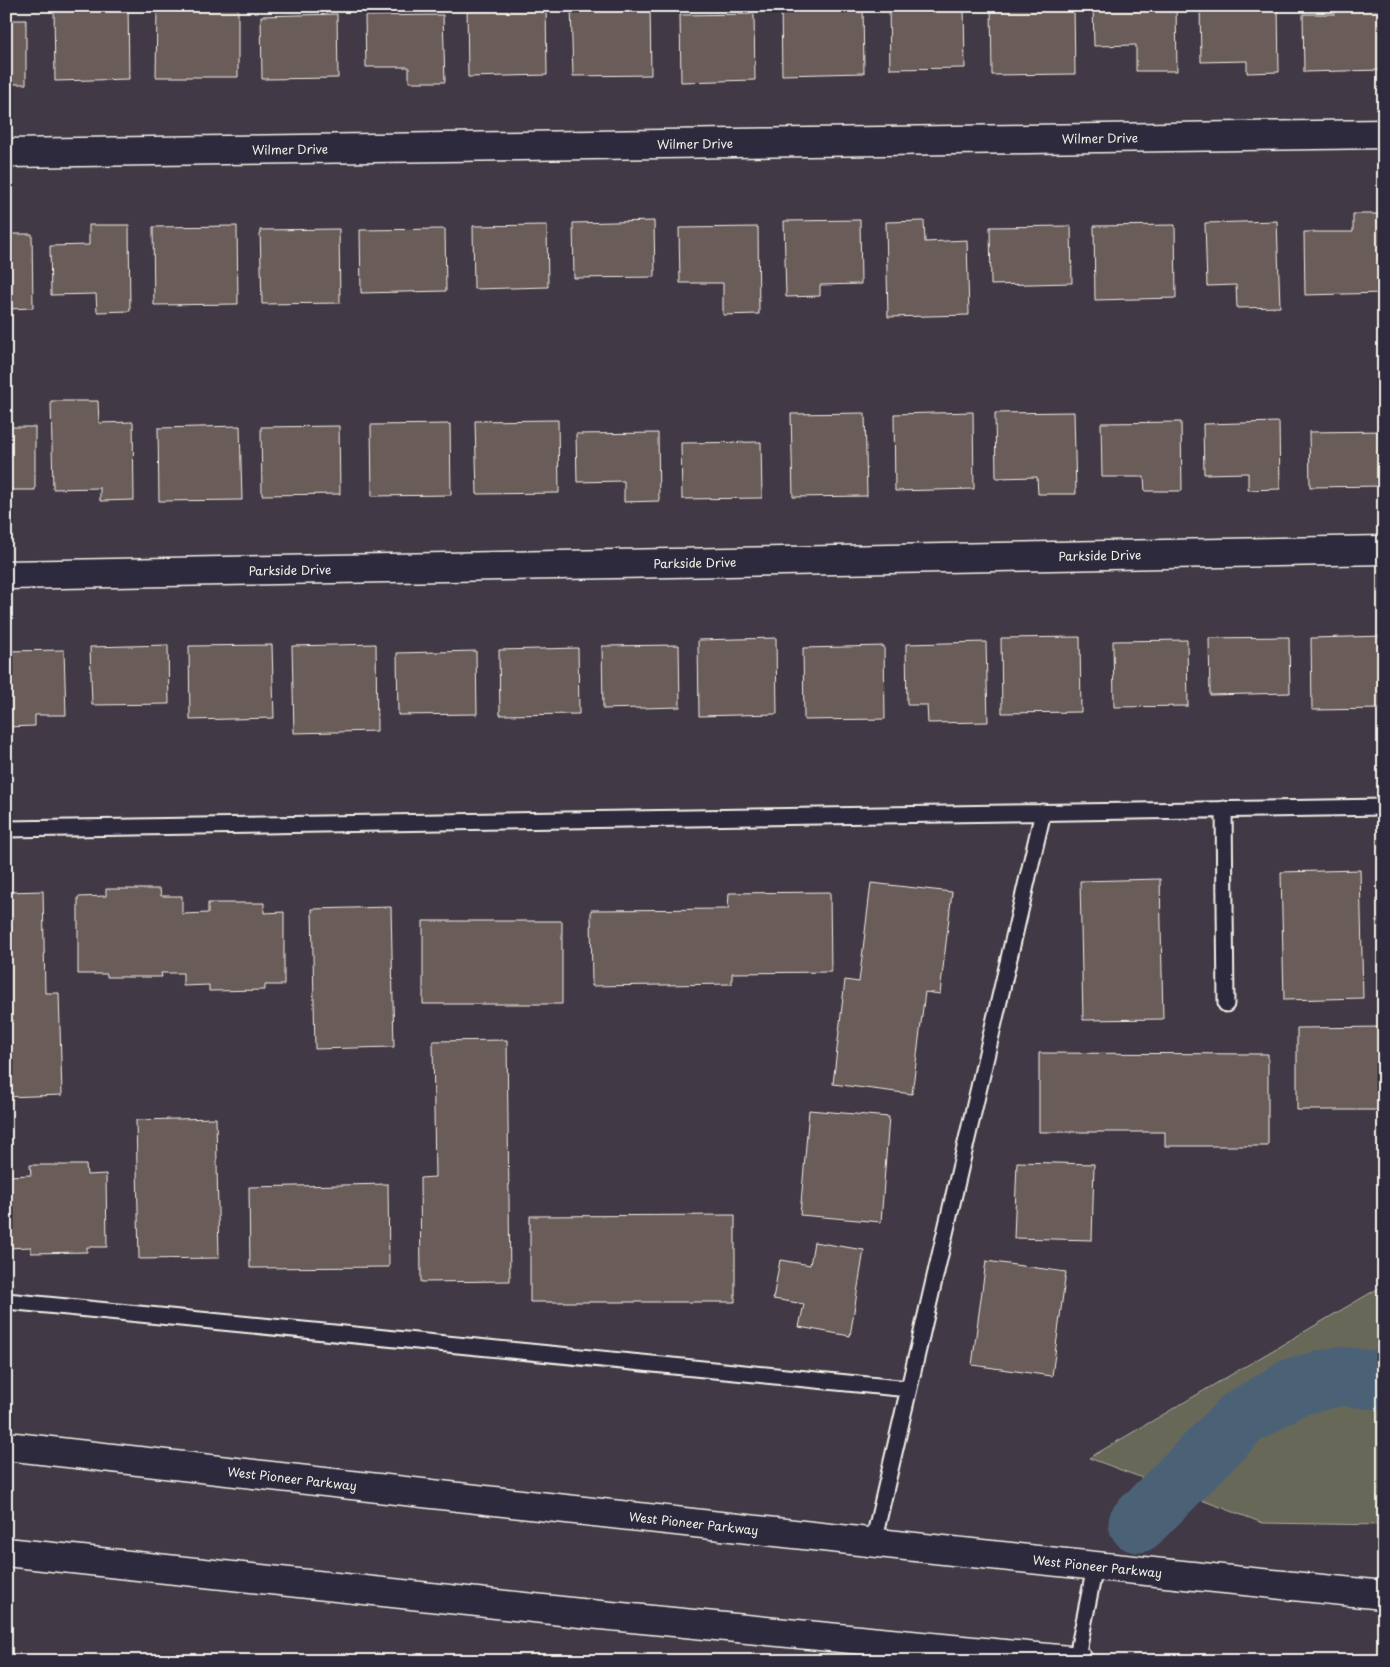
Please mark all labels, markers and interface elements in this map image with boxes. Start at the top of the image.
street label: Wilmer Drive [1062,128,1138,147]
street label: Wilmer Drive [657,134,733,153]
street label: Wilmer Drive [252,140,328,159]
street label: Parkside Drive [1058,545,1141,565]
street label: Parkside Drive [653,553,736,572]
street label: Parkside Drive [248,560,332,580]
street label: West Pioneer Parkway [227,1462,358,1495]
street label: West Pioneer Parkway [628,1507,759,1539]
street label: West Pioneer Parkway [1032,1550,1163,1582]

